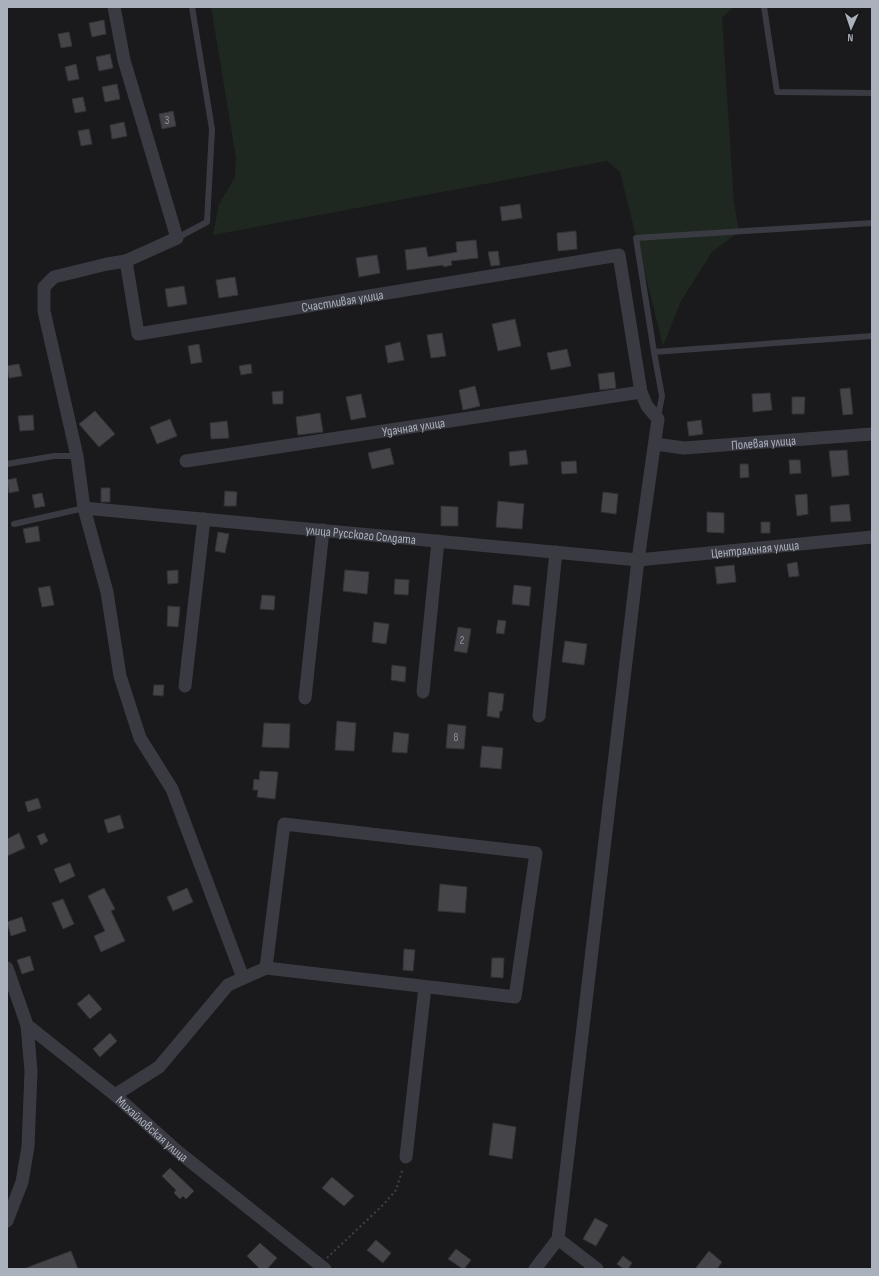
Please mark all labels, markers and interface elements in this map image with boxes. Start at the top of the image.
north arrow [831,8,871,48]
text: N [847,31,854,44]
house number: 3 [165,114,170,127]
street label: Счастливая улица [300,287,385,316]
street label: Удачная улица [381,415,446,440]
street label: Полевая улица [731,433,797,453]
street label: улица Русского Солдата [305,522,417,548]
street label: Центральная улица [710,537,800,562]
house number: 2 [460,634,465,647]
house number: 8 [454,731,459,744]
street label: Михайловская улица [112,1093,191,1166]

